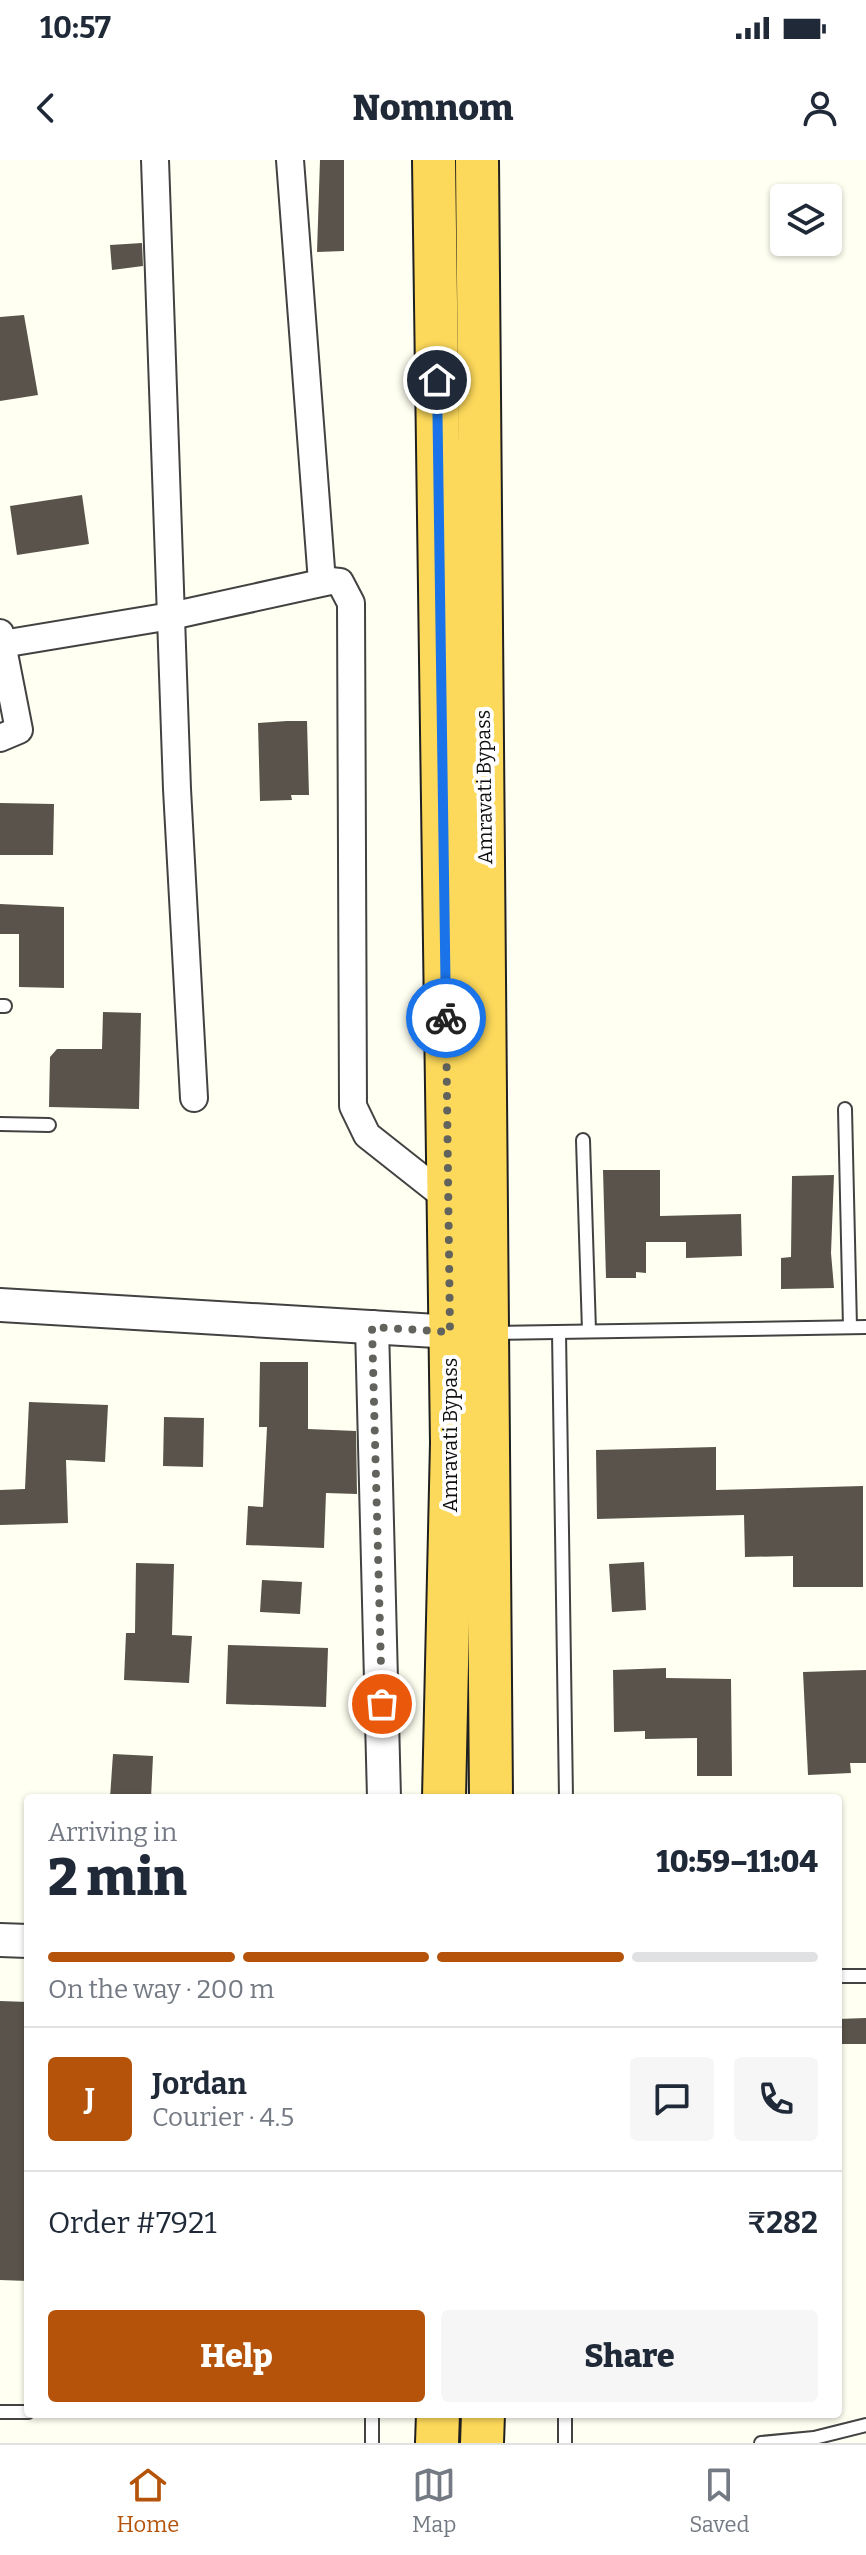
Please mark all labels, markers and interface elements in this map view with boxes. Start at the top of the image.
text: 10:57 [40,10,111,46]
icon: back [24,86,68,130]
text: Nomnom [353,86,513,130]
icon: person [798,86,842,130]
map controls [770,184,842,256]
button: layers [770,184,842,256]
pin [403,346,471,414]
icon: home [415,358,459,402]
street label: Amravati Bypass [471,710,497,864]
courier [406,978,486,1058]
icon: bike [424,996,468,1040]
street label: Amravati Bypass [438,1358,462,1512]
pin [348,1670,416,1738]
icon: bag [360,1682,404,1726]
text: Arriving in [48,1817,177,1848]
text: 10:59–11:04 [656,1844,818,1880]
text: 2 min [48,1846,187,1909]
text: On the way · 200 m [48,1974,274,2005]
button: chat [630,2057,714,2141]
button: phone [734,2057,818,2141]
text: Jordan [152,2066,247,2102]
text: J [85,2081,95,2117]
text: Courier · 4.5 [152,2102,294,2133]
text: Order #7921 [48,2205,217,2241]
text: ₹282 [747,2205,818,2241]
button: Help [48,2310,425,2402]
button: Share [441,2310,818,2402]
tab: Home [116,2463,179,2538]
tab: Map [412,2463,456,2538]
tab: Saved [689,2463,750,2538]

